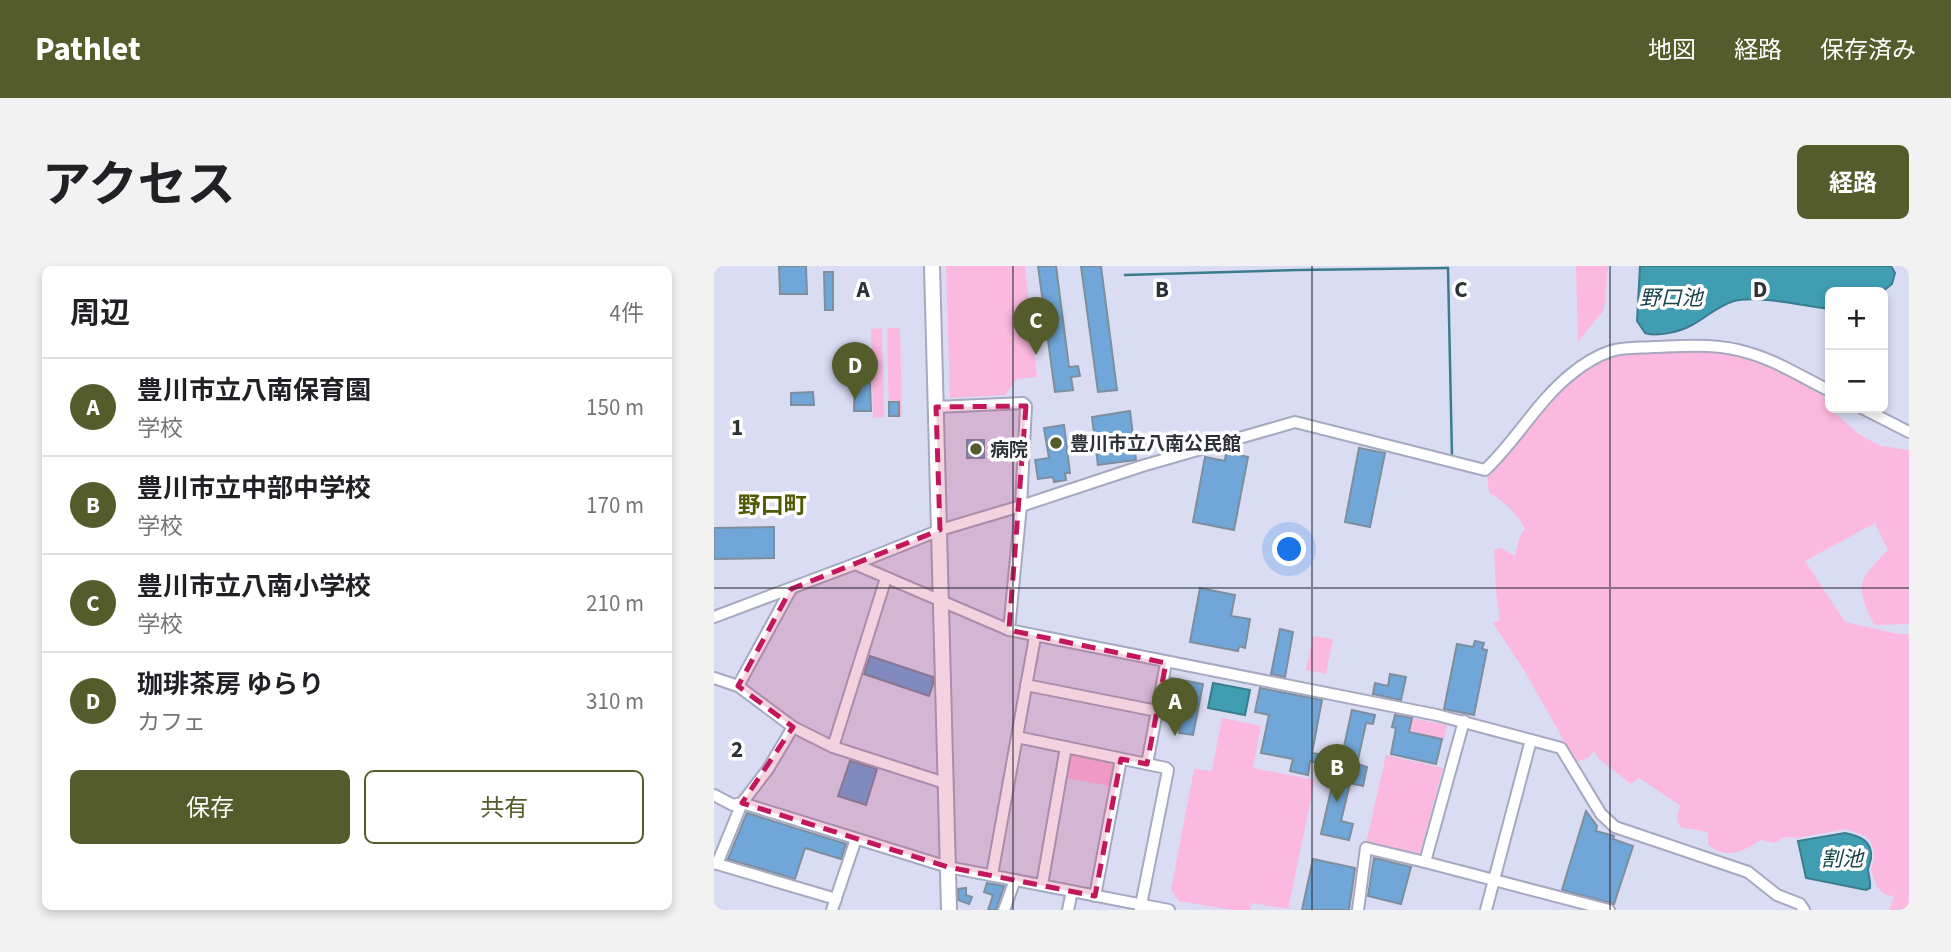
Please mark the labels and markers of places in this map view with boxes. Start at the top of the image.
pin: C [1013,297,1059,355]
pin: D [832,342,878,400]
place label: 豊川市立八南公民館 [1070,431,1241,458]
marker: 豊川市立八南公民館 [1048,435,1064,451]
place label: 病院 [990,437,1028,464]
marker: 病院 [968,441,984,457]
pin: A [1152,678,1198,736]
pin: B [1314,744,1360,802]

